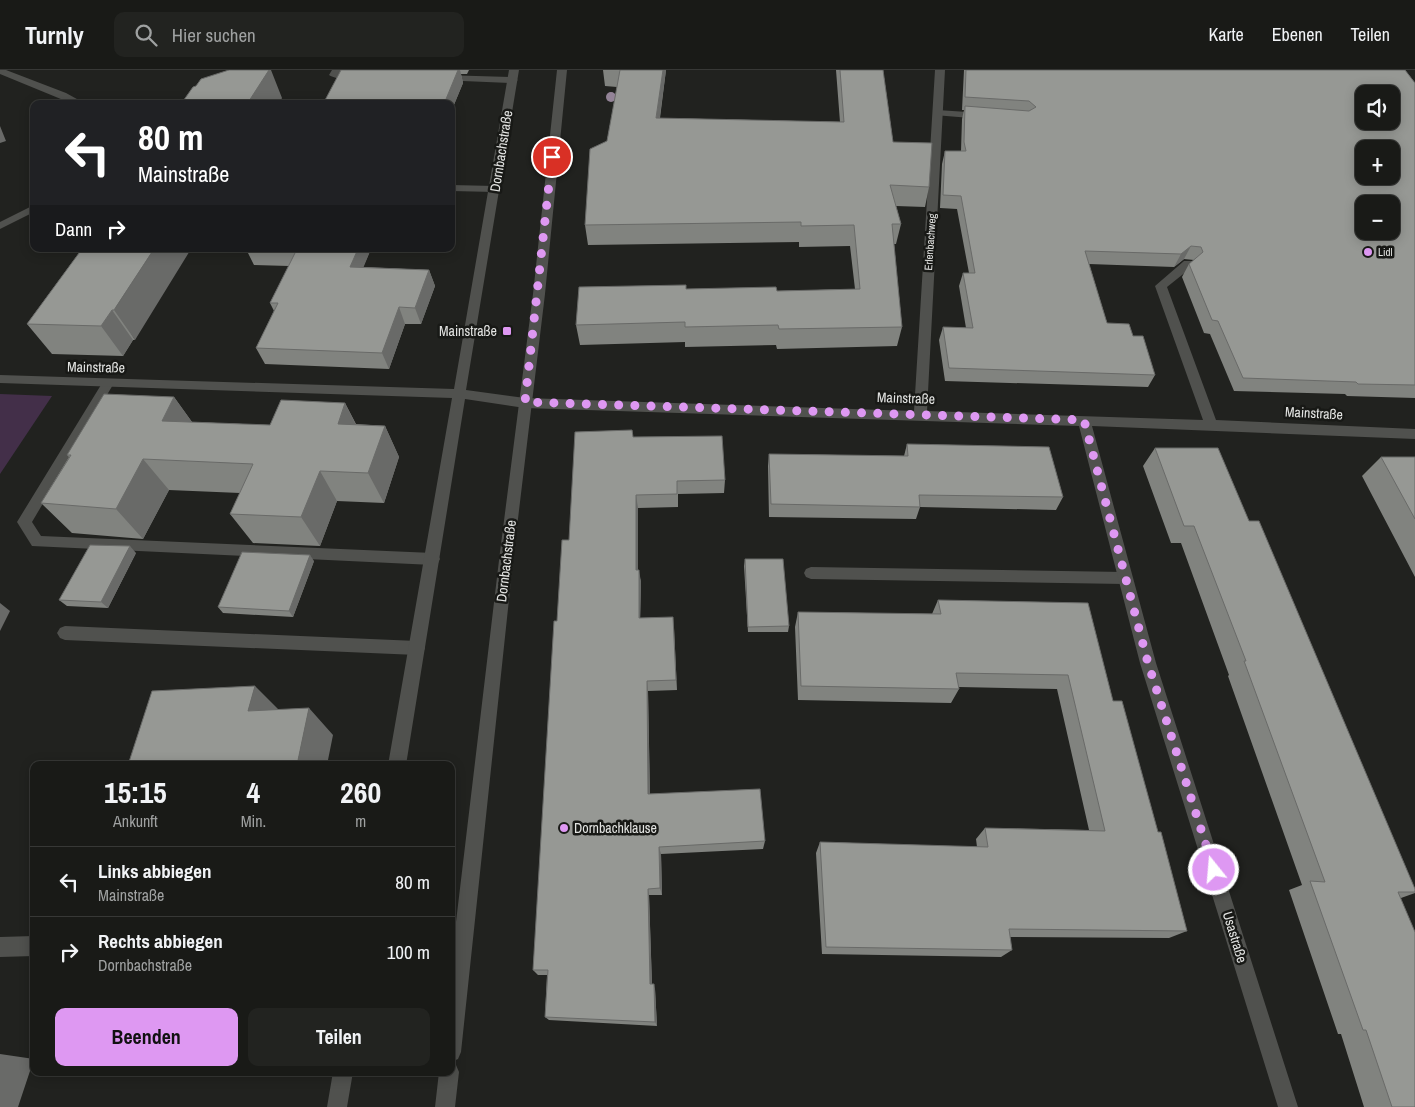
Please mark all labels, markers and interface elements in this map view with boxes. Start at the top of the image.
search box [114,12,464,57]
text: Turnly [25,19,84,51]
icon: search [132,21,160,49]
text: Hier suchen [172,22,256,48]
text: Karte [1208,22,1244,47]
text: Ebenen [1272,22,1323,47]
text: Teilen [1351,22,1390,47]
map controls [1355,85,1400,240]
button: sound [1355,85,1400,130]
street label: Dornbachstraße [486,109,516,193]
text: 80 m [138,114,203,161]
icon: left [55,120,120,185]
pin [531,136,573,178]
button: + [1355,140,1400,185]
icon: arrive [538,143,566,171]
text: Mainstraße [138,159,229,189]
button: − [1355,195,1400,240]
street label: Erlenbachweg [921,213,939,271]
icon: right [102,215,130,243]
text: Dann [55,216,92,242]
place label: Lidl [1378,245,1393,259]
marker: Lidl [1362,246,1374,258]
place label: Mainstraße [439,322,497,340]
marker: Mainstraße [501,325,513,337]
street label: Mainstraße [67,357,125,377]
street label: Mainstraße [877,388,935,408]
street label: Mainstraße [1285,402,1343,424]
street label: Dornbachstraße [492,519,520,603]
text: 15:15 [104,772,167,812]
text: 4 [247,772,260,812]
text: 260 [340,772,381,812]
text: Ankunft [113,810,158,832]
text: Min. [241,810,266,832]
text: m [355,810,366,832]
place label: Dornbachklause [574,819,657,837]
marker: Dornbachklause [558,822,570,834]
position arrow [1187,843,1239,895]
text: Links abbiegen [98,858,211,884]
icon: left [55,868,83,896]
text: 80 m [395,869,430,895]
text: Mainstraße [98,884,164,906]
street label: Usastraße [1219,909,1251,965]
text: Rechts abbiegen [98,928,223,954]
icon: right [55,938,83,966]
text: 100 m [387,939,430,965]
text: Dornbachstraße [98,954,192,976]
button: Beenden [55,1008,238,1066]
button: Teilen [248,1008,430,1066]

